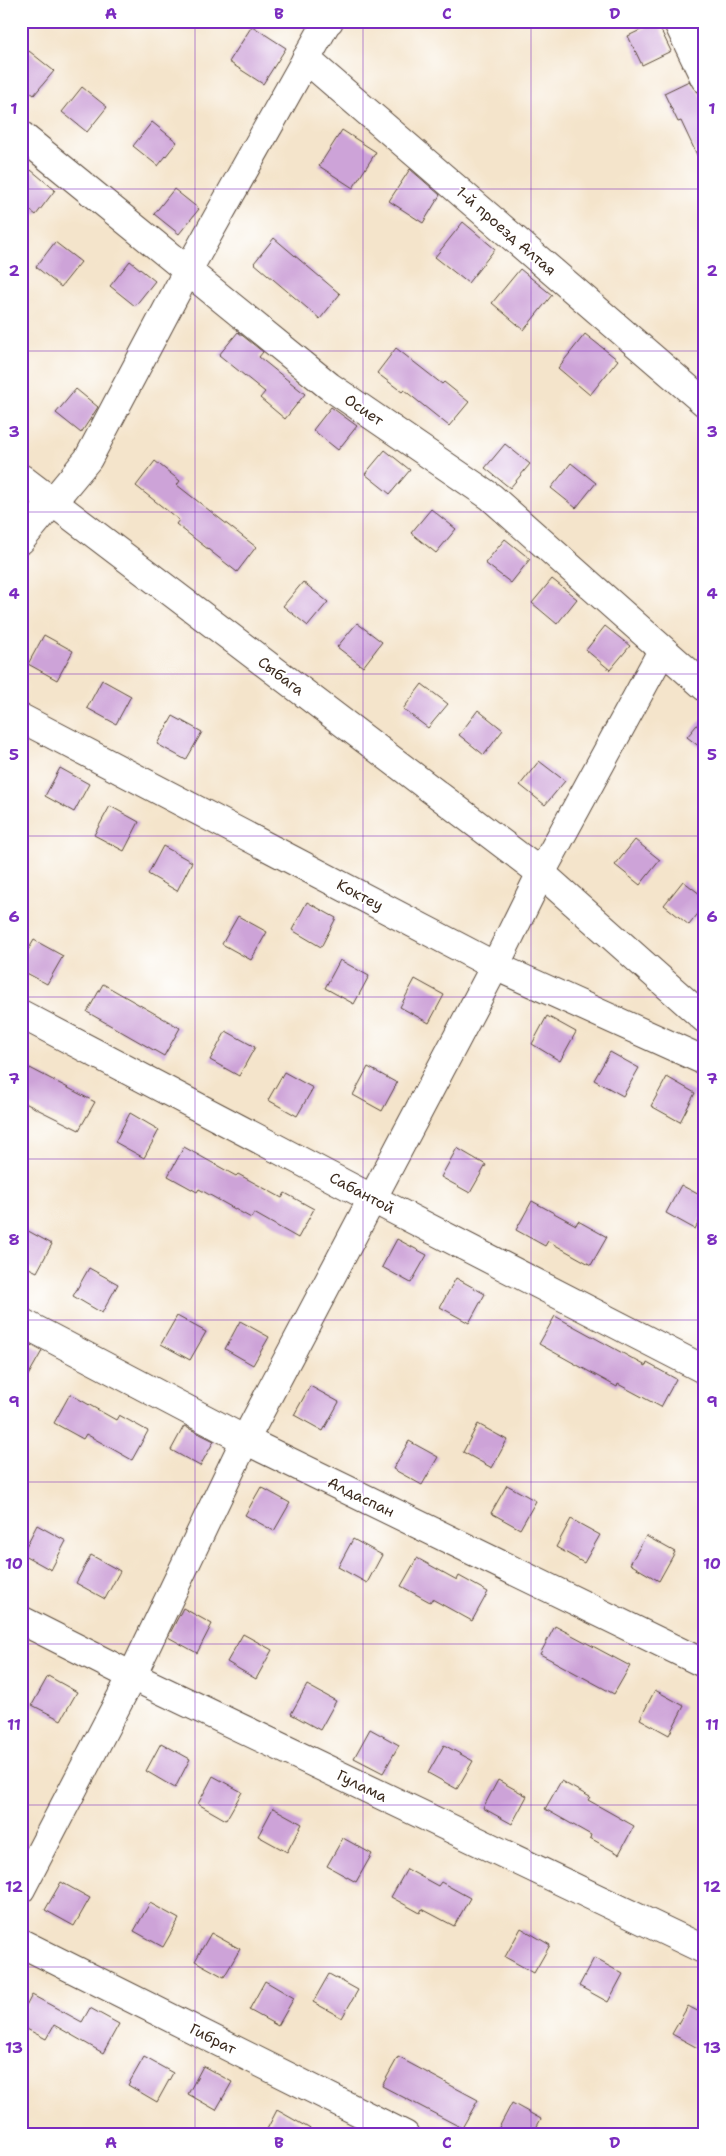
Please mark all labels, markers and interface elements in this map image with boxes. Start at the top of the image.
text: A [105,3,117,24]
text: B [274,3,284,24]
text: C [442,3,452,24]
text: D [609,3,621,24]
text: 1 [10,98,18,119]
text: 1 [708,98,716,119]
street label: 1-й проезд Алтая [452,182,560,280]
text: 2 [8,260,20,281]
text: 2 [706,260,718,281]
street label: Осиет [340,390,388,431]
text: 3 [8,421,20,442]
text: 3 [706,421,718,442]
text: 4 [8,583,20,604]
text: 4 [706,583,718,604]
street label: Сыбага [254,652,309,700]
text: 5 [9,744,19,765]
text: 5 [707,744,717,765]
street label: Коктеу [333,874,387,916]
text: 6 [8,906,20,927]
text: 6 [706,906,718,927]
text: 7 [8,1068,20,1089]
text: 7 [706,1068,718,1089]
street label: Сабантой [326,1167,398,1219]
text: 8 [8,1229,20,1250]
text: 8 [706,1229,718,1250]
text: 9 [8,1391,20,1412]
text: 9 [706,1391,718,1412]
street label: Алдаспан [324,1472,398,1522]
text: 10 [5,1553,23,1574]
text: 10 [703,1553,721,1574]
text: 11 [7,1714,21,1735]
text: 11 [705,1714,719,1735]
street label: Гулама [334,1765,391,1807]
text: 12 [5,1876,23,1897]
text: 12 [703,1876,721,1897]
street label: Гибрат [186,2019,240,2059]
text: 13 [5,2037,23,2058]
text: 13 [703,2037,721,2058]
text: A [105,2132,117,2153]
text: B [274,2132,284,2153]
text: C [442,2132,452,2153]
text: D [609,2132,621,2153]

